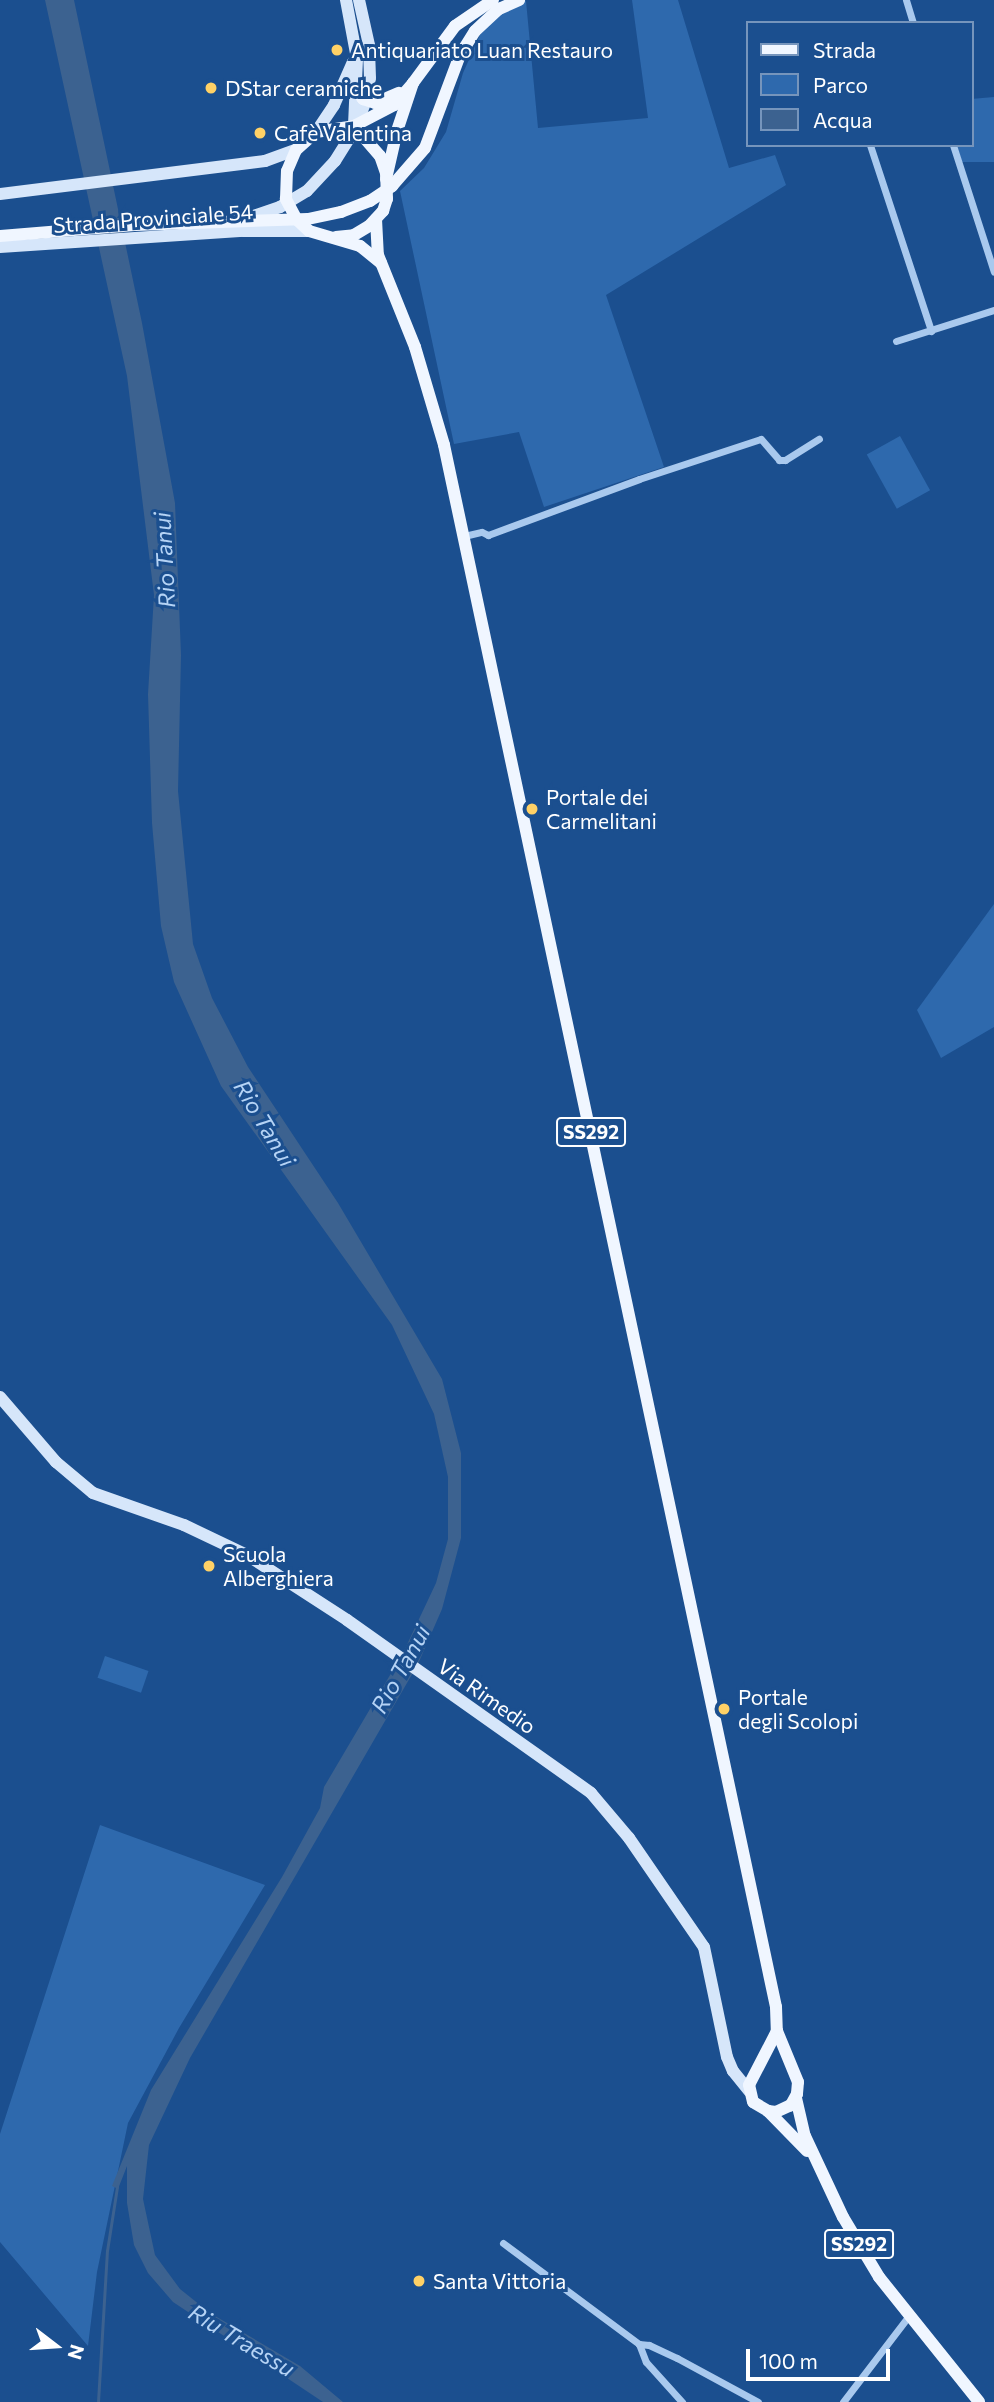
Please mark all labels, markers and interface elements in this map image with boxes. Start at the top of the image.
legend [746,21,973,147]
place label: Antiquariato Luan Restauro [351,37,613,63]
text: Strada [813,37,876,62]
marker: Antiquariato Luan Restauro [329,42,345,58]
text: Parco [813,72,868,97]
place label: DStar ceramiche [225,75,382,101]
marker: DStar ceramiche [203,80,219,96]
text: Acqua [813,107,872,132]
place label: Cafè Valentina [274,120,412,146]
marker: Cafè Valentina [252,125,268,141]
street label: Strada Provinciale 54 [52,198,254,238]
water label: Rio Tanui [148,511,180,609]
place label: Portale dei Carmelitani [546,784,657,834]
marker: Portale dei Carmelitani [524,801,540,817]
water label: Rio Tanui [228,1075,302,1171]
road number: SS292 [556,1116,626,1148]
place label: Scuola Alberghiera [223,1541,334,1591]
marker: Scuola Alberghiera [201,1558,217,1574]
water label: Rio Tanui [365,1620,435,1718]
street label: Via Rimedio [433,1653,541,1739]
place label: Portale degli Scolopi [738,1684,858,1734]
marker: Portale degli Scolopi [716,1701,732,1717]
road number: SS292 [824,2228,894,2260]
place label: Santa Vittoria [433,2268,566,2294]
marker: Santa Vittoria [411,2273,427,2289]
water label: Riu Traessu [184,2298,300,2382]
north arrow [21,2311,91,2381]
scale bar [749,2336,892,2380]
text: N [63,2342,90,2362]
text: 100 m [759,2348,818,2373]

